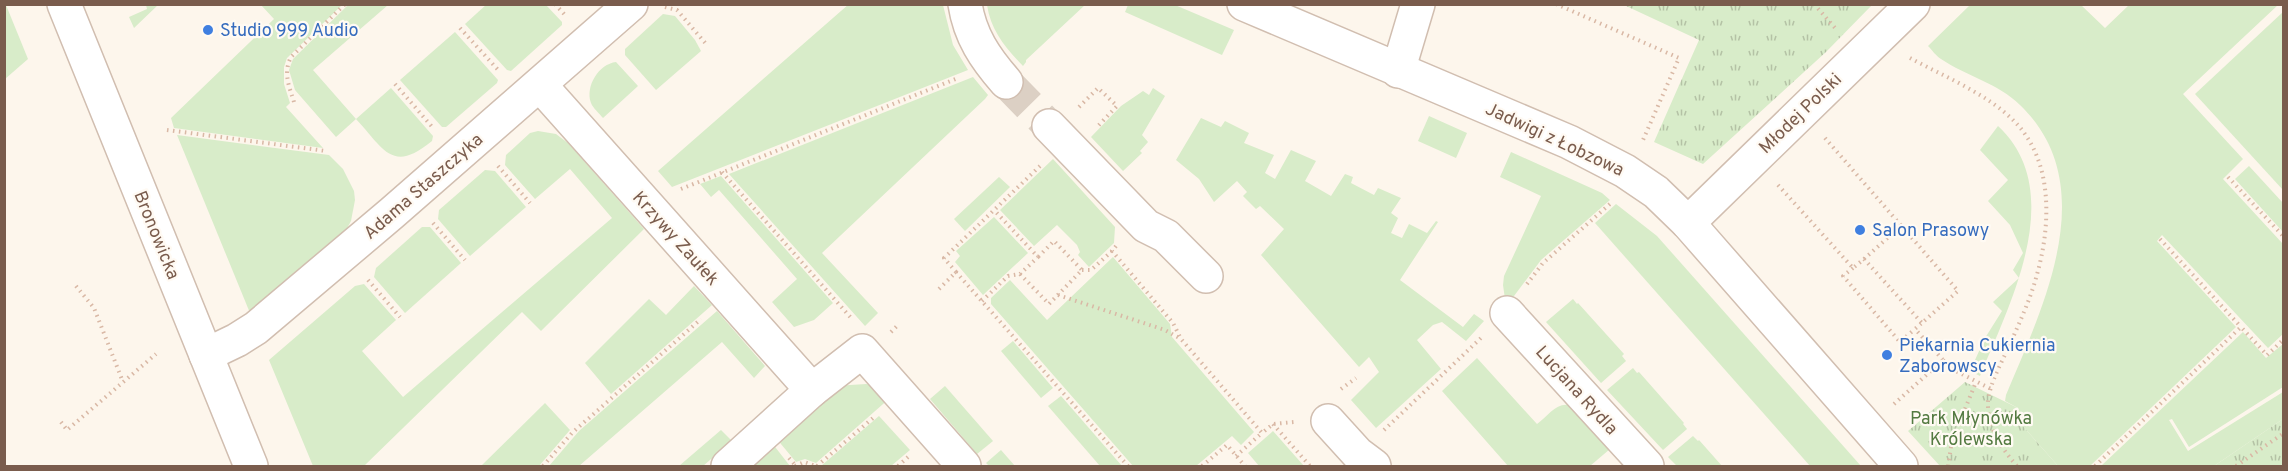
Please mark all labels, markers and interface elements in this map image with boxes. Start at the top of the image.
place label: Studio 999 Audio [220,20,359,43]
marker: Studio 999 Audio [201,23,215,37]
street label: Młodej Polski [1755,69,1847,159]
street label: Jadwigi z Łobzowa [1481,98,1627,183]
street label: Adama Staszczyka [360,129,488,245]
street label: Krzywy Zaułek [627,187,723,291]
street label: Bronowicka [127,188,184,283]
place label: Salon Prasowy [1872,220,1989,243]
marker: Salon Prasowy [1853,223,1867,237]
place label: Piekarnia Cukiernia Zaborowscy [1899,335,2056,379]
street label: Lucjana Rydla [1530,341,1622,441]
marker: Piekarnia Cukiernia Zaborowscy [1880,348,1894,362]
park label: Park Młynówka Królewska [1910,408,2032,452]

